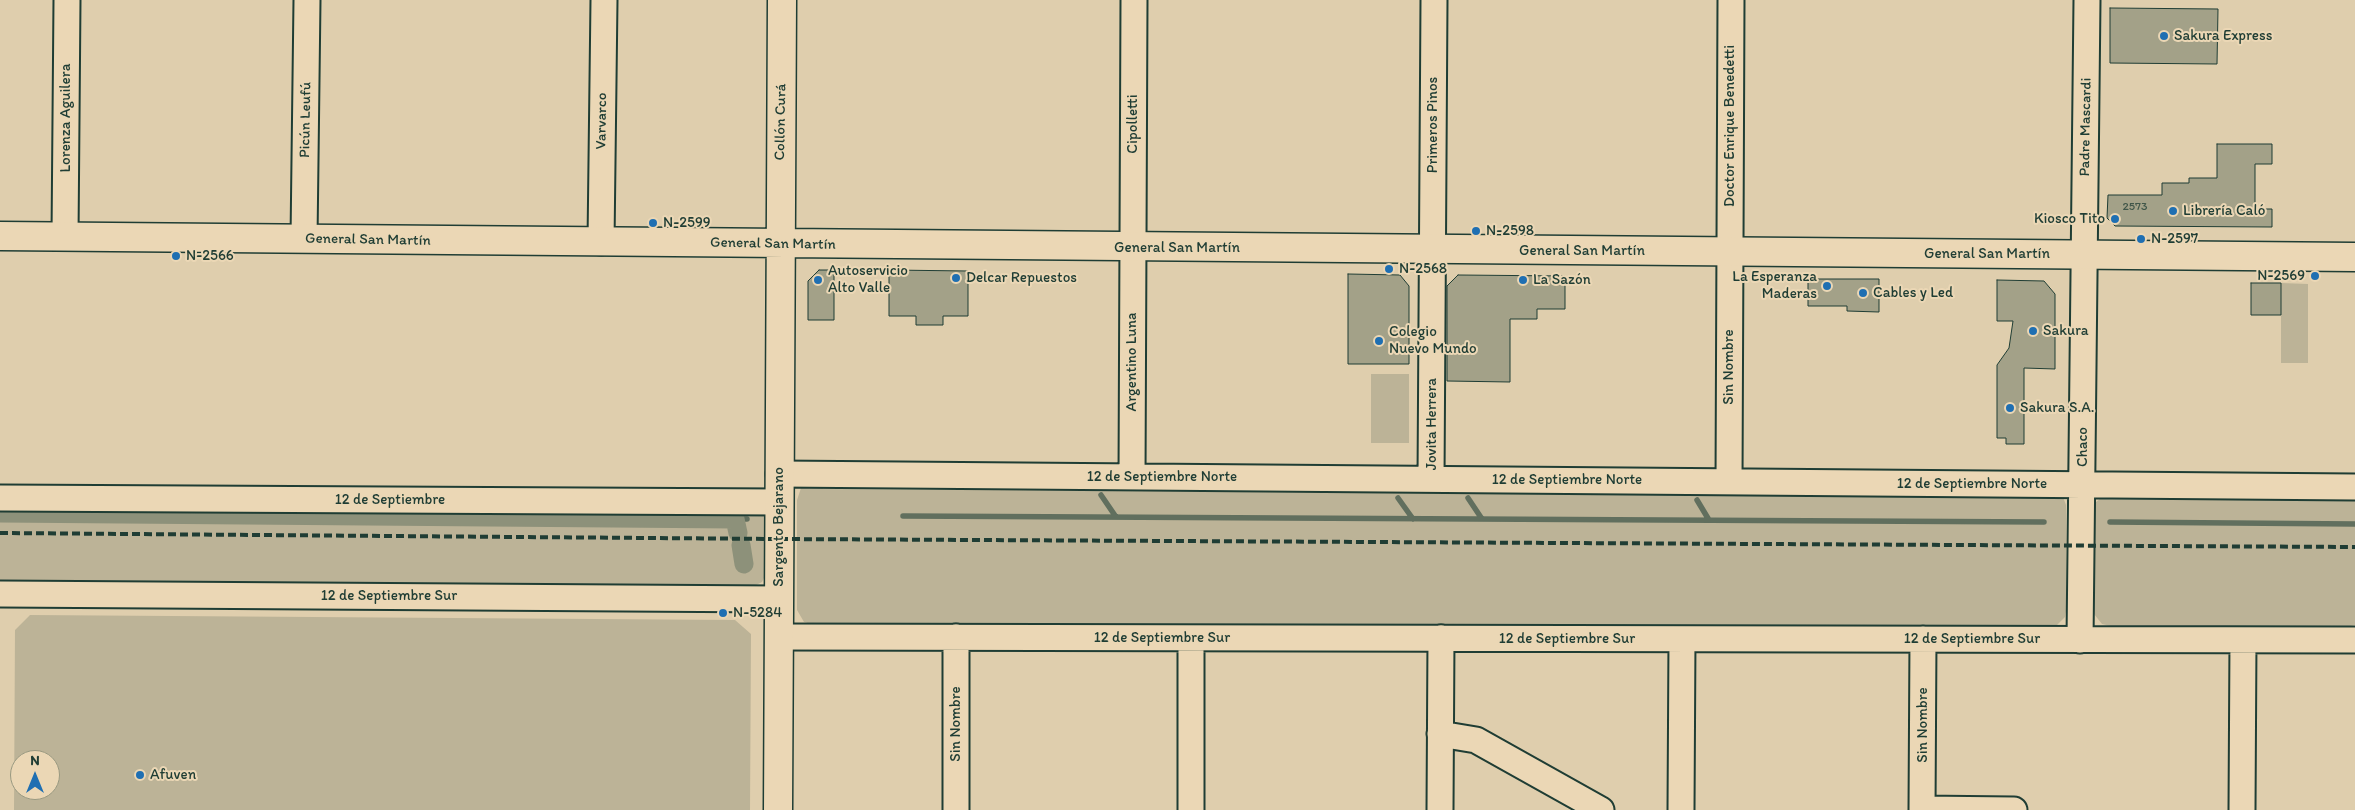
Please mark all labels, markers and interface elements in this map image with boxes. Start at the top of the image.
place label: Sakura Express [2174,27,2272,45]
marker: Sakura Express [2158,30,2170,42]
street label: Doctor Enrique Benedetti [1721,45,1739,207]
street label: Lorenza Aguilera [57,63,75,173]
street label: Primeros Pinos [1424,77,1442,173]
street label: Padre Mascardi [2076,77,2096,177]
street label: Picún Leufú [296,82,316,158]
street label: Collón Curá [771,83,791,161]
street label: Varvarco [593,92,611,150]
street label: Cipolletti [1124,94,1142,154]
house number: 2573 [2122,200,2148,214]
place label: Librería Caló [2183,202,2265,220]
marker: Librería Caló [2167,205,2179,217]
place label: Kiosco Tito [2034,210,2105,228]
marker: Kiosco Tito [2109,213,2121,225]
place label: N-2599 [663,214,711,232]
marker: N-2599 [647,217,659,229]
place label: N-2598 [1486,222,1534,240]
marker: N-2598 [1470,225,1482,237]
street label: General San Martín [305,230,431,250]
place label: N-2597 [2151,230,2198,248]
marker: N-2597 [2135,233,2147,245]
street label: General San Martín [710,234,836,254]
street label: General San Martín [1114,239,1240,257]
street label: General San Martín [1519,242,1645,260]
street label: General San Martín [1924,245,2050,263]
place label: N-2566 [186,247,234,265]
marker: N-2566 [170,250,182,262]
place label: N-2568 [1399,260,1447,278]
place label: Autoservicio Alto Valle [828,262,908,297]
marker: N-2568 [1383,263,1395,275]
place label: N-2569 [2257,267,2305,285]
place label: La Esperanza Maderas [1732,268,1817,303]
place label: Delcar Repuestos [966,269,1077,287]
marker: N-2569 [2309,270,2321,282]
place label: La Sazón [1533,271,1591,289]
marker: Delcar Repuestos [950,272,962,284]
marker: Autoservicio Alto Valle [812,274,824,286]
marker: La Sazón [1517,274,1529,286]
marker: La Esperanza Maderas [1821,280,1833,292]
place label: Cables y Led [1873,284,1953,302]
marker: Cables y Led [1857,287,1869,299]
street label: Argentino Luna [1123,313,1141,411]
place label: Sakura [2043,322,2089,340]
place label: Colegio Nuevo Mundo [1389,323,1477,358]
marker: Sakura [2027,325,2039,337]
street label: Sin Nombre [1720,329,1738,405]
marker: Colegio Nuevo Mundo [1373,335,1385,347]
street label: Jovita Herrera [1423,378,1441,470]
place label: Sakura S.A. [2020,399,2094,417]
marker: Sakura S.A. [2004,402,2016,414]
street label: Chaco [2074,427,2092,467]
street label: Sargento Bejarano [770,467,788,587]
street label: 12 de Septiembre Norte [1087,468,1237,486]
street label: 12 de Septiembre Norte [1492,471,1642,489]
street label: 12 de Septiembre Norte [1897,475,2047,493]
street label: 12 de Septiembre [335,491,445,509]
street label: 12 de Septiembre Sur [321,587,457,605]
place label: N-5284 [733,604,782,622]
marker: N-5284 [717,607,729,619]
street label: 12 de Septiembre Sur [1094,629,1230,647]
street label: 12 de Septiembre Sur [1499,630,1635,648]
street label: 12 de Septiembre Sur [1904,630,2040,648]
street label: Sin Nombre [947,686,965,762]
street label: Sin Nombre [1914,687,1932,763]
north arrow [10,750,60,800]
text: N [30,752,40,769]
place label: Afuven [150,766,196,784]
marker: Afuven [134,769,146,781]

